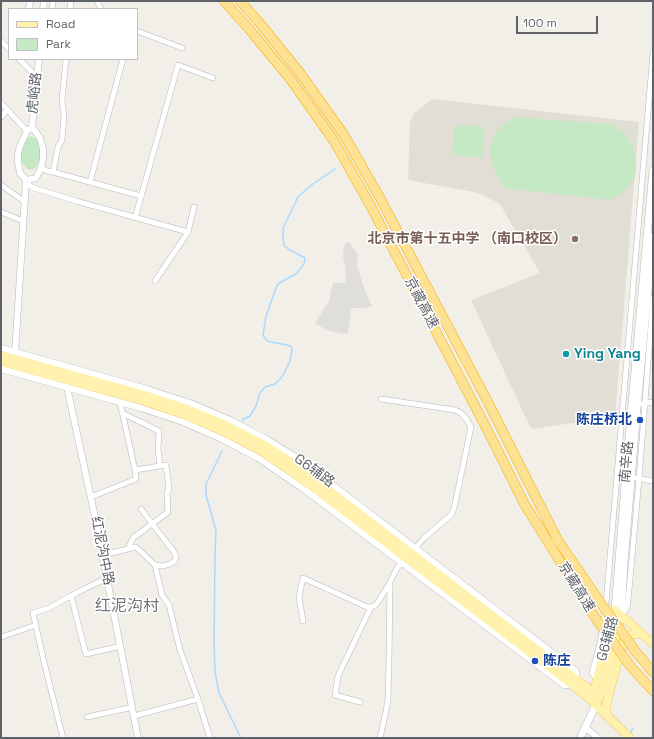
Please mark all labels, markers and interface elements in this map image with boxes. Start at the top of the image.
legend [8,8,138,60]
scale bar [518,8,600,34]
text: 100 m [523,15,557,31]
text: Road [46,16,75,32]
text: Park [46,36,71,52]
street label: 虎峪路 [24,71,46,115]
place label: 北京市第十五中学 （南口校区） [367,231,567,247]
marker: 北京市第十五中学 （南口校区） [570,234,580,244]
street label: 京藏高速 [400,274,442,332]
place label: Ying Yang [574,346,641,362]
marker: Ying Yang [561,349,571,359]
place label: 陈庄桥北 [576,412,632,428]
marker: 陈庄桥北 [635,415,645,425]
street label: 南辛路 [617,440,637,484]
street label: G6辅路 [291,451,337,491]
street label: 红泥沟中路 [87,515,117,587]
street label: 京藏高速 [554,559,598,615]
district label: 红泥沟村 [95,597,159,617]
street label: G6辅路 [594,615,622,663]
place label: 陈庄 [543,653,571,669]
marker: 陈庄 [530,656,540,666]

